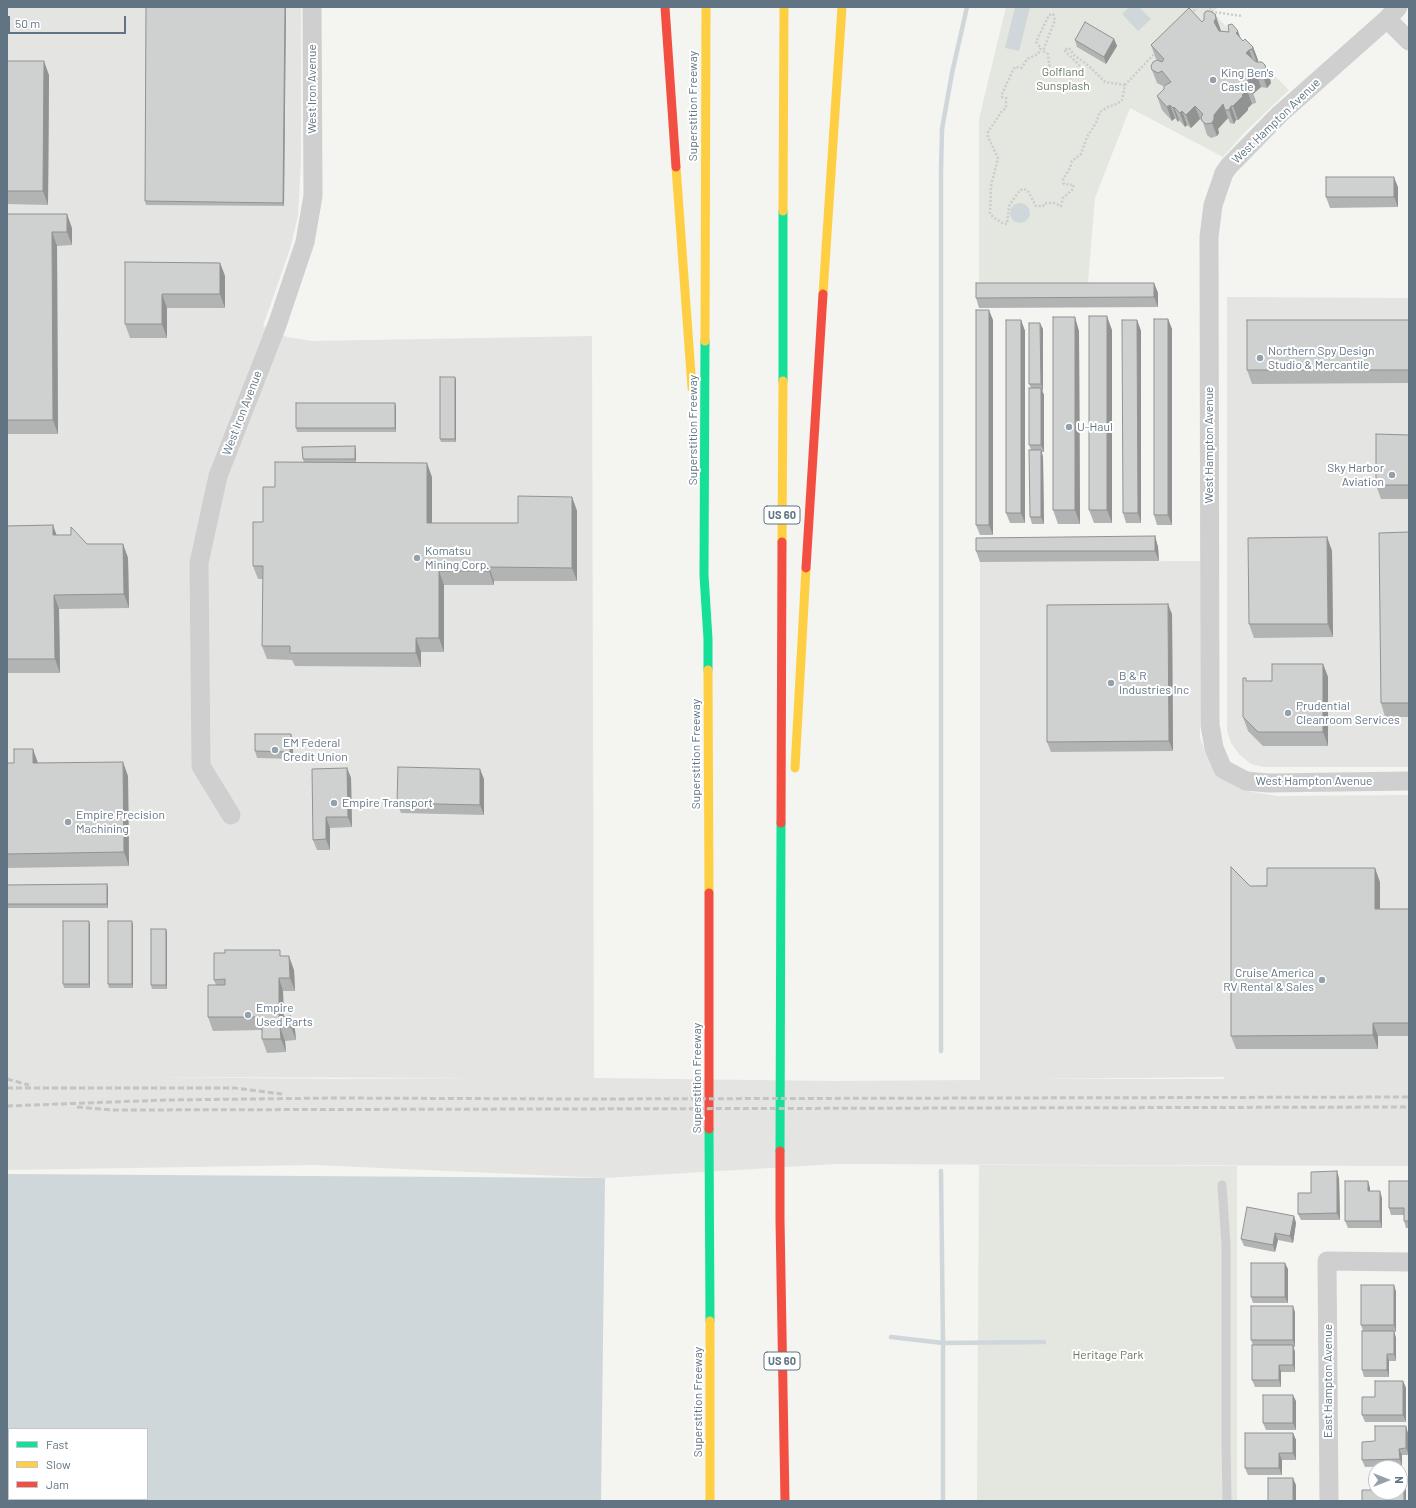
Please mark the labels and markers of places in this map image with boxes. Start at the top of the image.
place label: King Ben's Castle [1221,66,1274,94]
marker: King Ben's Castle [1208,75,1218,85]
place label: Northern Spy Design Studio & Mercantile [1268,344,1374,372]
marker: Northern Spy Design Studio & Mercantile [1255,353,1265,363]
place label: U-Haul [1077,420,1113,434]
marker: U-Haul [1064,422,1074,432]
place label: Sky Harbor Aviation [1327,461,1384,489]
marker: Sky Harbor Aviation [1387,470,1397,480]
place label: Komatsu Mining Corp. [425,544,489,572]
marker: Komatsu Mining Corp. [412,553,422,563]
place label: B & R Industries Inc [1119,669,1189,697]
marker: B & R Industries Inc [1106,678,1116,688]
place label: Prudential Cleanroom Services [1296,699,1400,727]
marker: Prudential Cleanroom Services [1283,708,1293,718]
place label: EM Federal Credit Union [283,736,348,764]
marker: EM Federal Credit Union [270,745,280,755]
place label: Empire Transport [342,796,433,810]
marker: Empire Transport [329,798,339,808]
place label: Empire Precision Machining [76,808,165,836]
marker: Empire Precision Machining [63,817,73,827]
place label: Cruise America RV Rental & Sales [1223,966,1314,994]
marker: Cruise America RV Rental & Sales [1317,975,1327,985]
place label: Empire Used Parts [256,1001,313,1029]
marker: Empire Used Parts [243,1010,253,1020]

